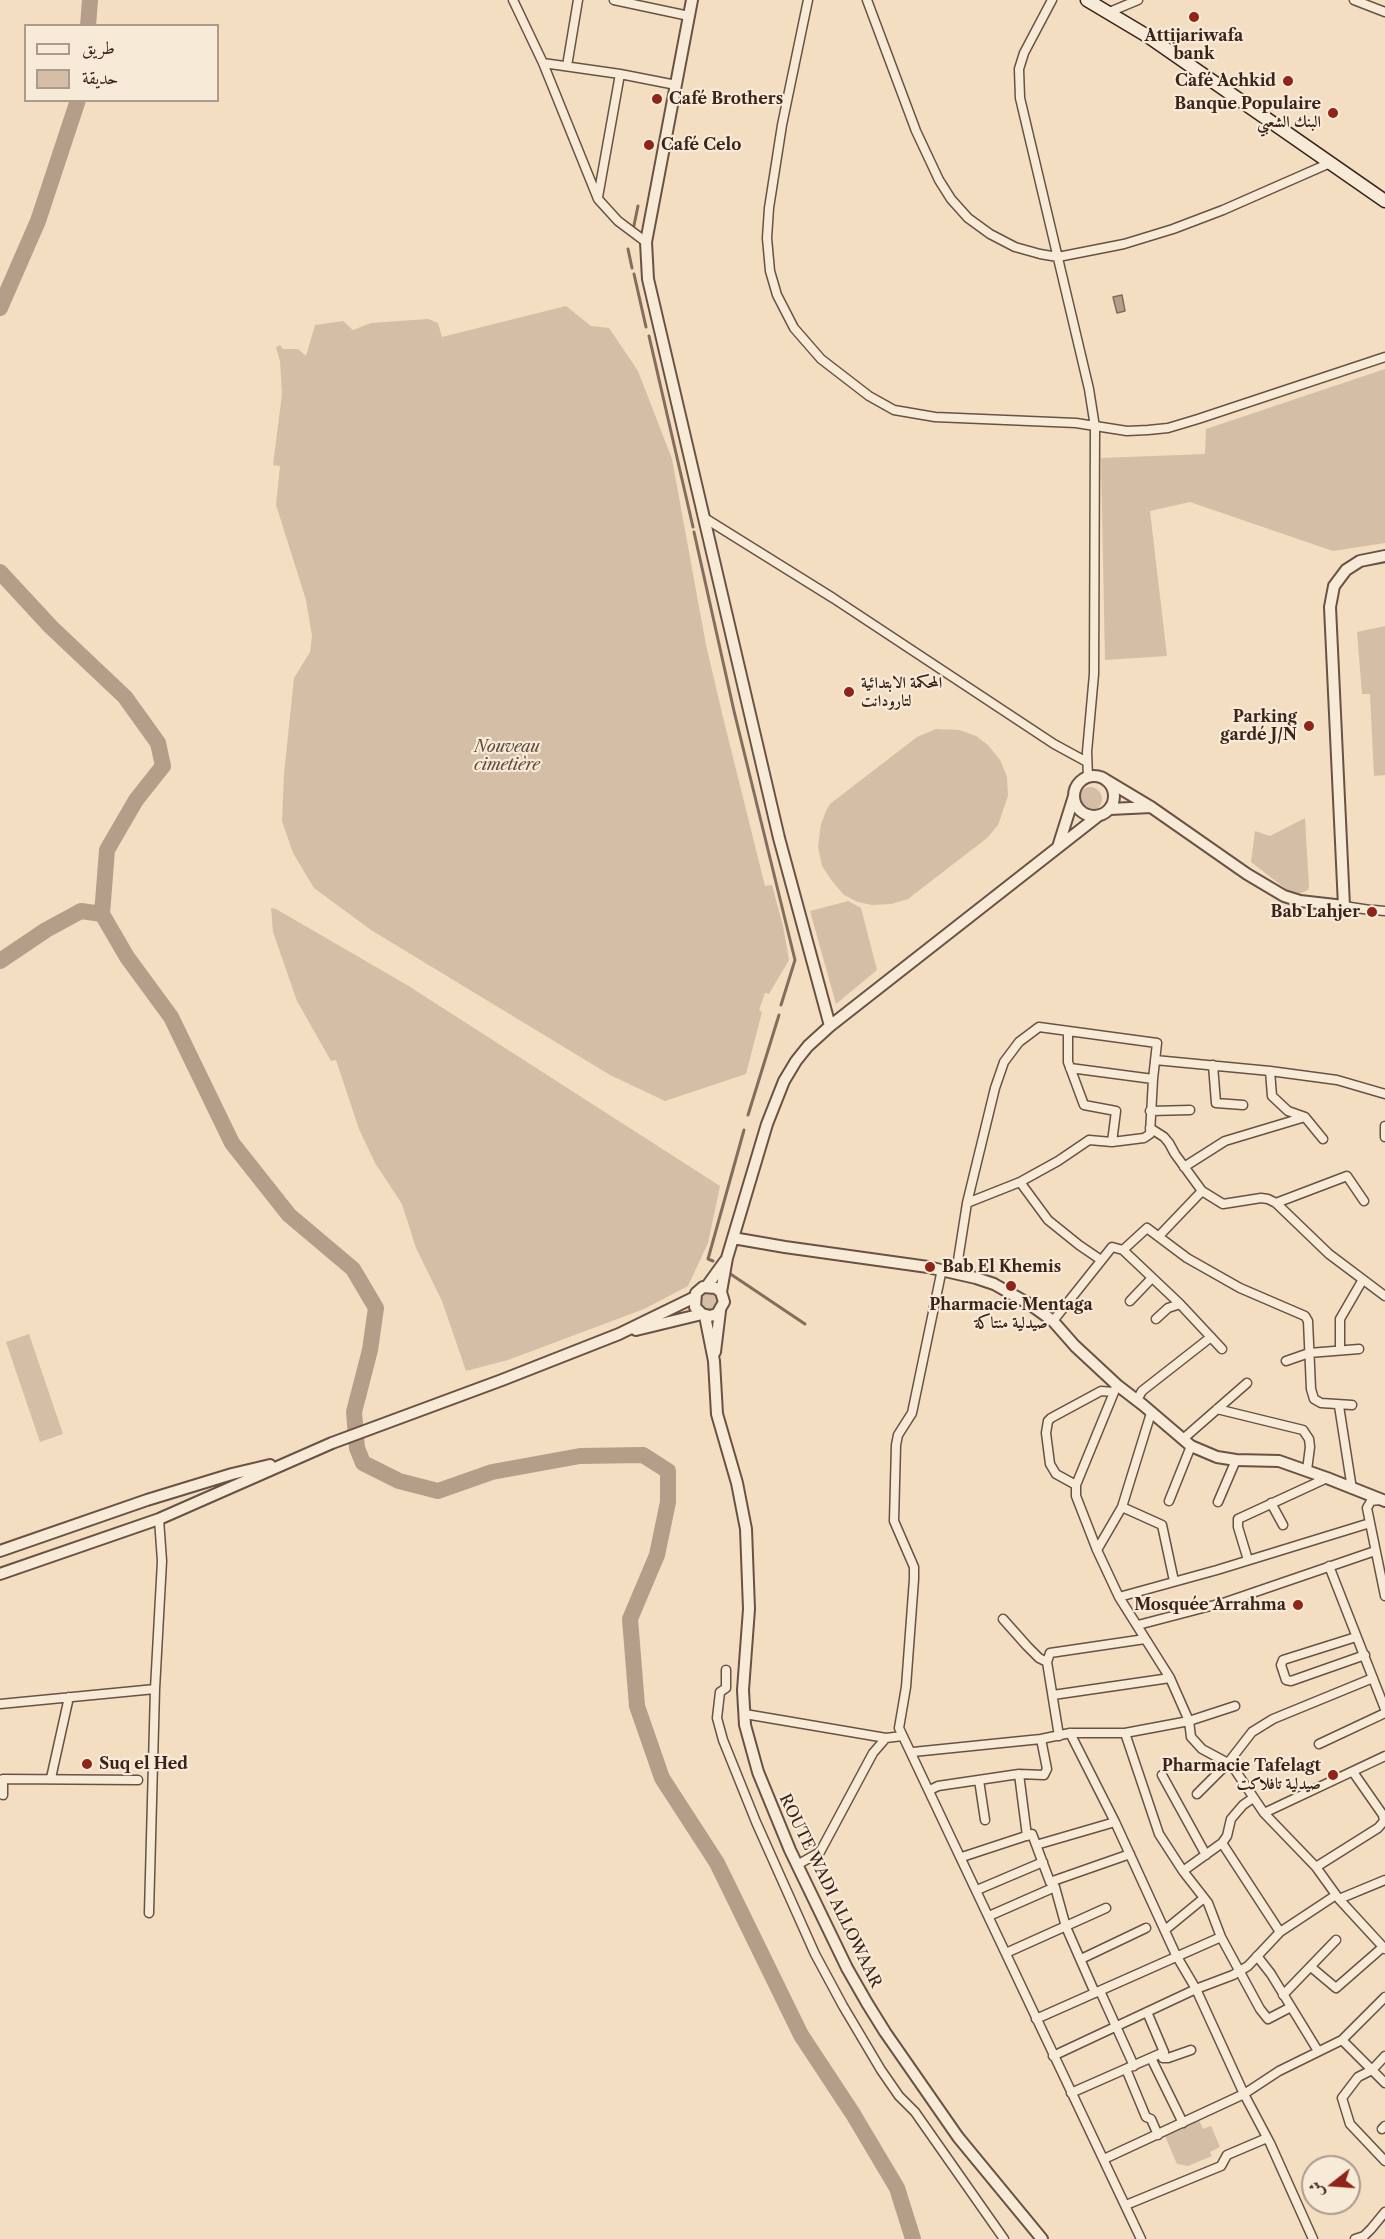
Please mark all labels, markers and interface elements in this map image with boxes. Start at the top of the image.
marker: Attijariwafa bank [1187,10,1201,24]
legend [24,24,219,102]
place label: Attijariwafa bank [1145,26,1243,64]
text: طريق [82,37,115,59]
text: حديقة [82,67,118,89]
place label: Café Achkid [1175,71,1276,91]
marker: Café Achkid [1281,74,1295,88]
place label: Café Brothers [669,89,783,109]
marker: Café Brothers [650,92,664,106]
place label: Banque Populaire البنك الشعبي [1174,94,1321,132]
marker: Banque Populaire البنك الشعبي [1326,106,1340,120]
place label: Café Celo [661,135,741,155]
marker: Café Celo [642,138,656,152]
place label: المحكمة الابتدائية لتارودانت [861,673,942,711]
marker: المحكمة الابتدائية لتارودانت [842,685,856,699]
place label: Parking gardé J/N [1220,707,1297,745]
marker: Parking gardé J/N [1302,719,1316,733]
park label: Nouveau cimetière [474,737,540,775]
place label: Bab Lahjer [1271,902,1360,922]
marker: Bab Lahjer [1365,905,1379,919]
place label: Bab El Khemis [942,1257,1061,1277]
marker: Bab El Khemis [923,1260,937,1274]
marker: Pharmacie Mentaga صيدلية منتاكة [1004,1279,1018,1293]
place label: Pharmacie Mentaga صيدلية منتاكة [929,1295,1093,1333]
place label: Mosquée Arrahma [1134,1595,1286,1615]
marker: Mosquée Arrahma [1291,1598,1305,1612]
place label: Suq el Hed [99,1754,188,1774]
place label: Pharmacie Tafelagt صيدلية تافلاكت [1162,1756,1321,1794]
marker: Suq el Hed [80,1757,94,1771]
marker: Pharmacie Tafelagt صيدلية تافلاكت [1326,1768,1340,1782]
street label: ROUTE WADI ALLOWAAR [775,1791,885,1991]
north arrow [1301,2155,1361,2215]
text: ش [1304,2179,1328,2200]

